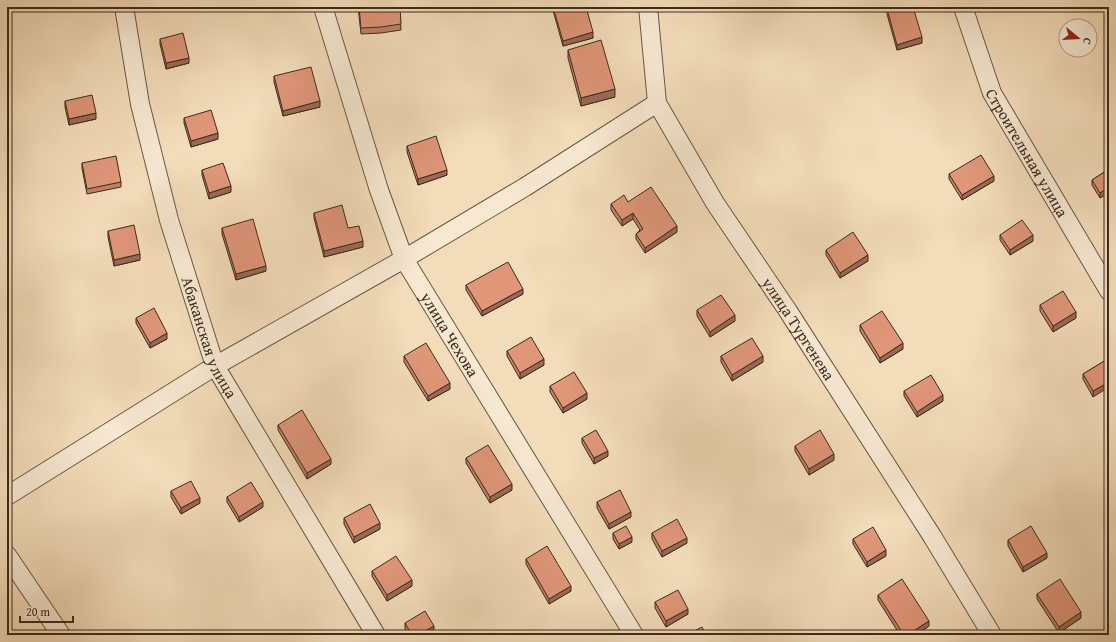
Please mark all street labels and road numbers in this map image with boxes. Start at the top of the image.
street label: Строительная улица [980,84,1075,222]
street label: улица Тургенева [756,271,842,385]
street label: Абаканская улица [176,273,244,403]
street label: улица Чехова [414,286,485,382]

